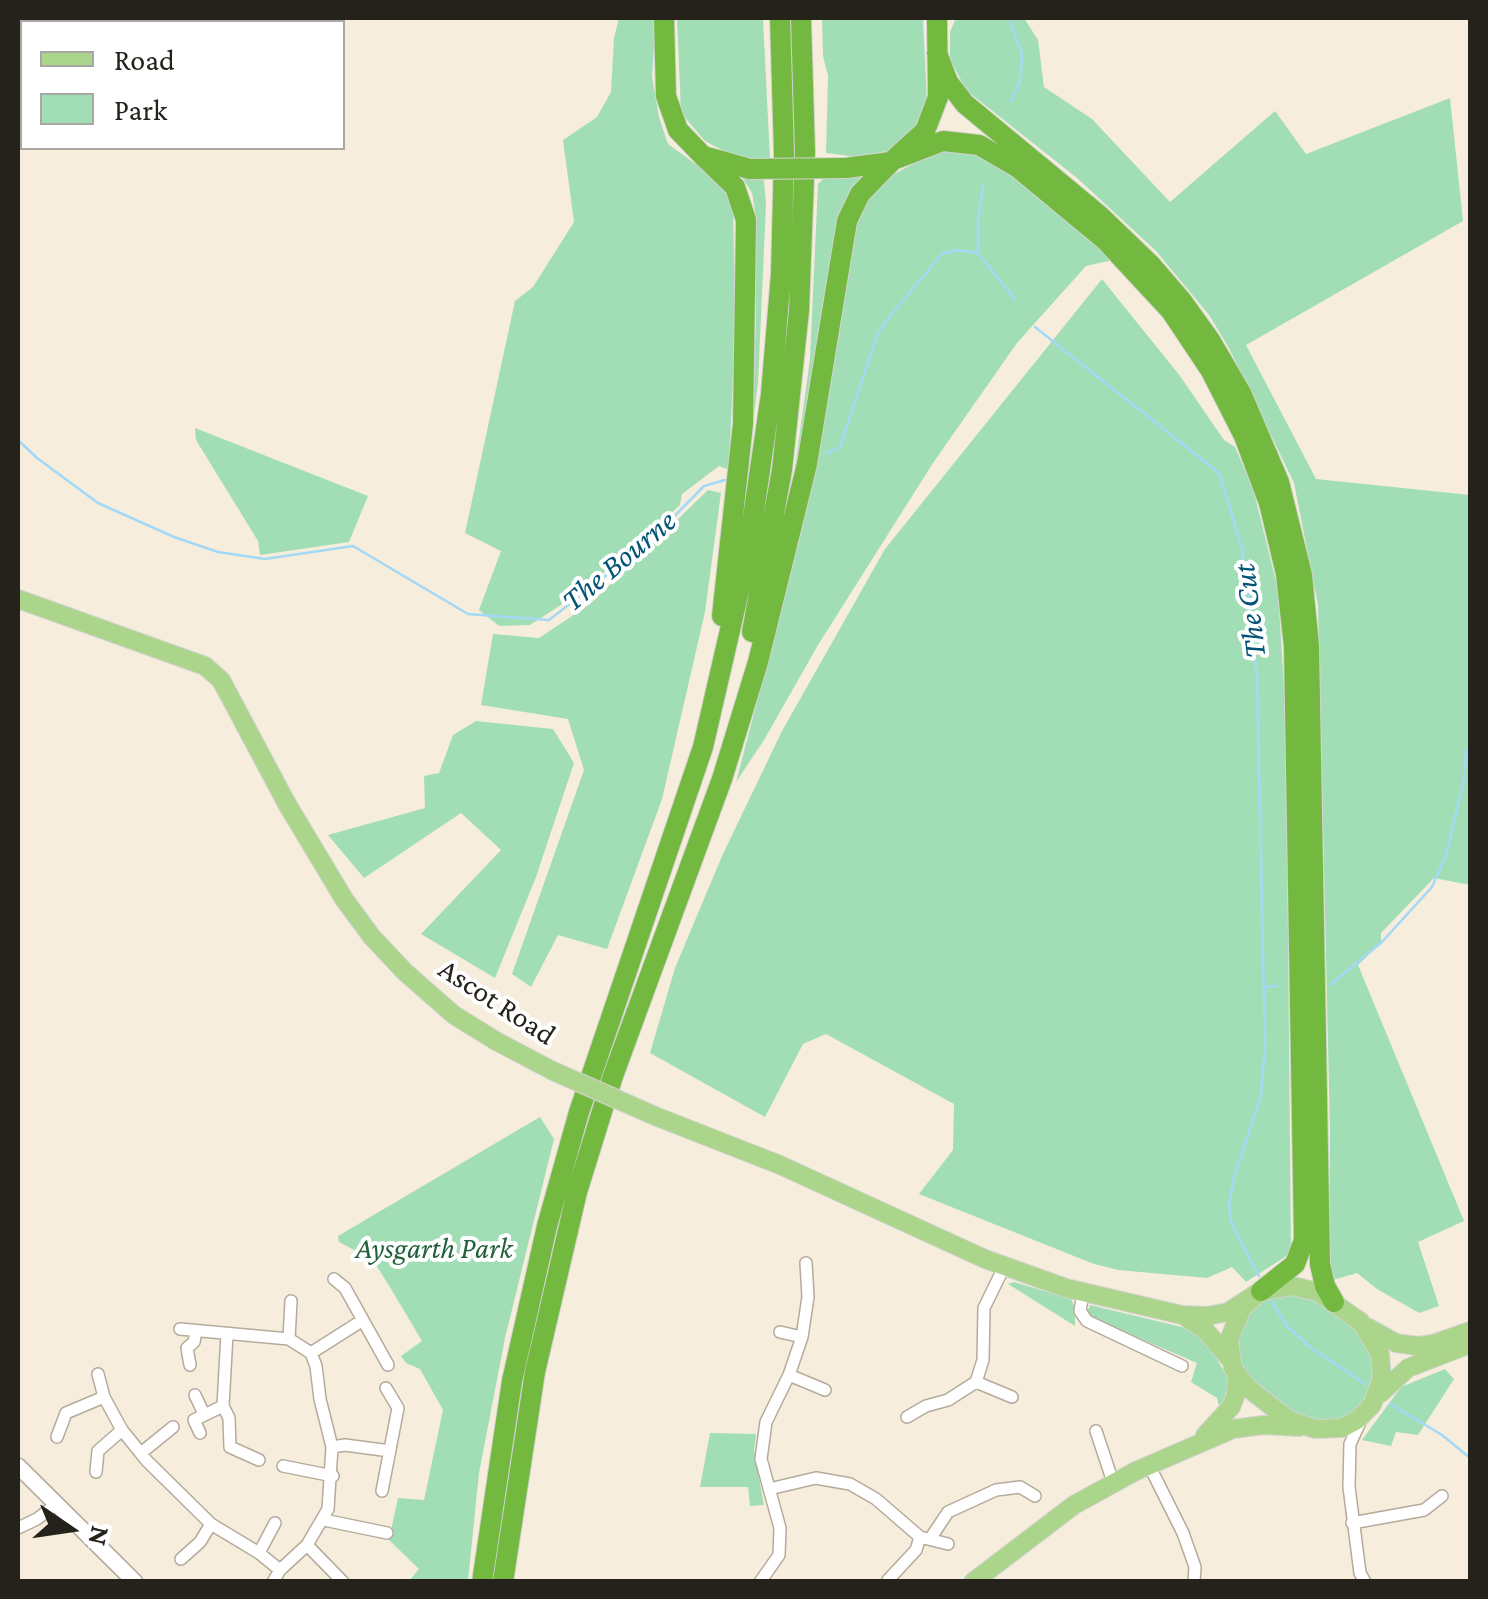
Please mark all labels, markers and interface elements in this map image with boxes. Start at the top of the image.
legend [20,20,345,150]
text: Road [114,43,175,76]
text: Park [114,93,167,126]
water label: The Bourne [554,502,684,620]
water label: The Cut [1225,561,1275,661]
street label: Ascot Road [432,951,562,1053]
park label: Aysgarth Park [356,1231,512,1267]
north arrow [20,1479,120,1579]
text: N [82,1523,117,1549]

